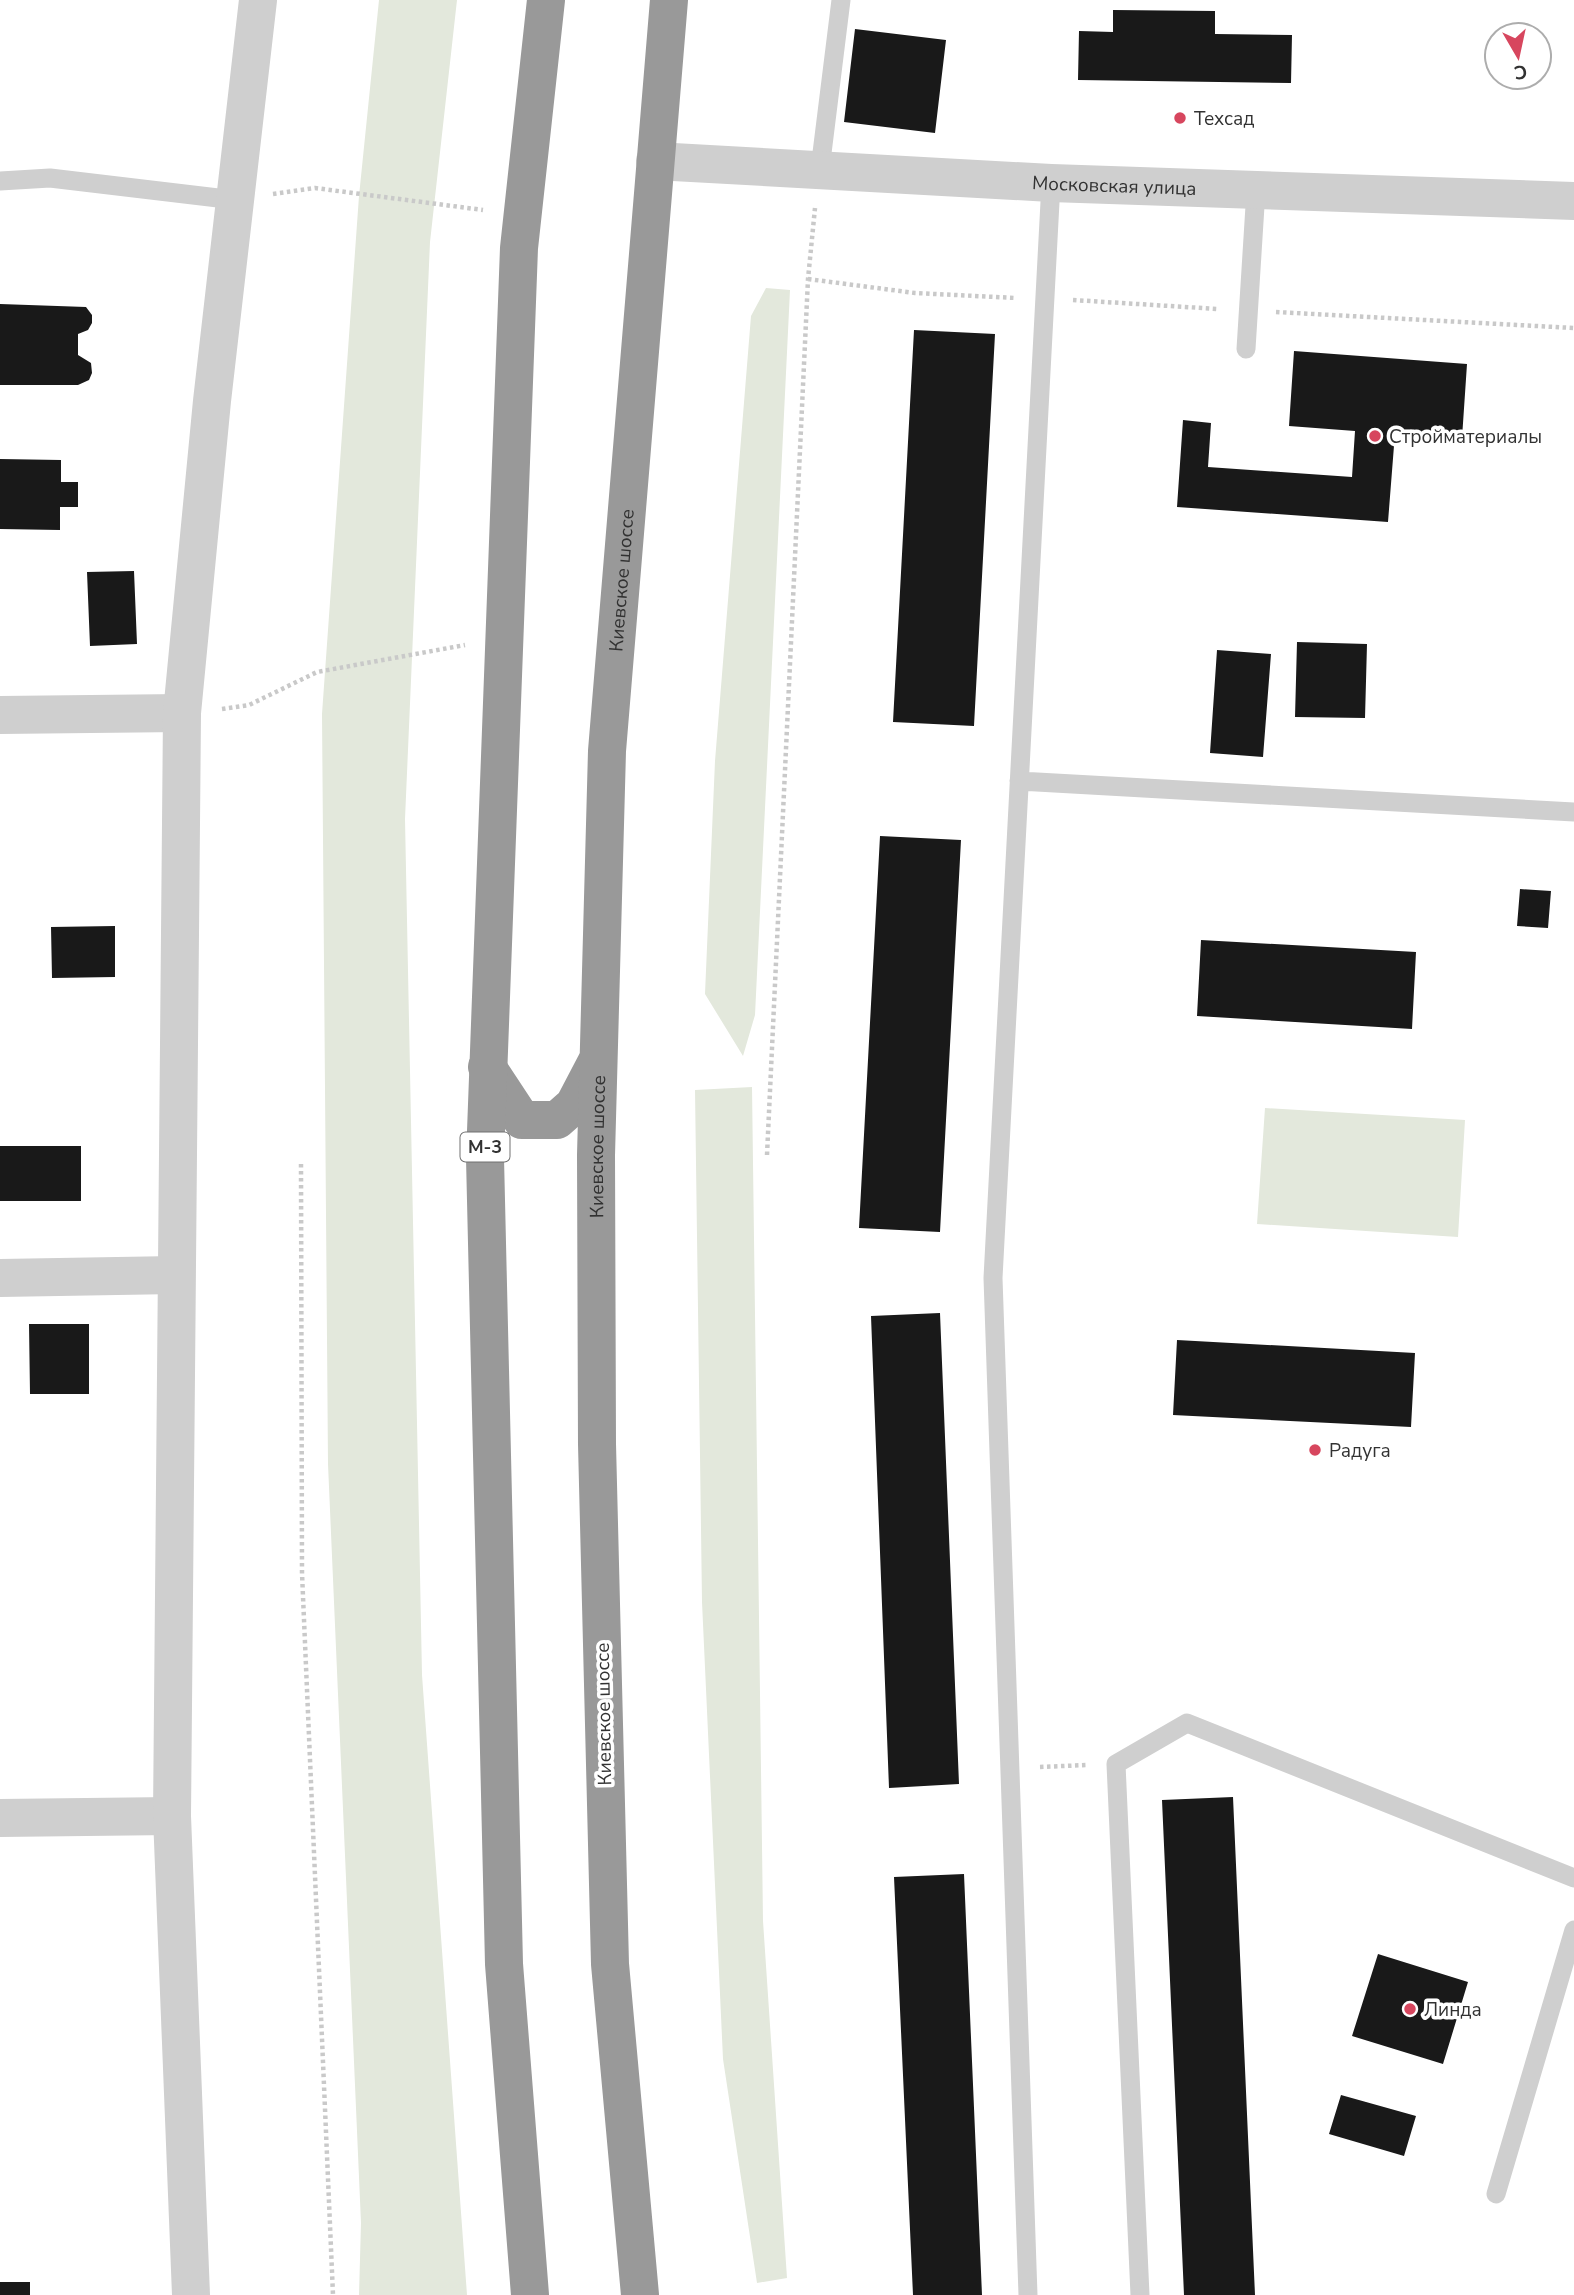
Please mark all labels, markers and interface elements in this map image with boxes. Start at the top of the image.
north arrow [1483,21,1553,91]
text: С [1512,58,1529,86]
place label: Техсад [1194,106,1255,132]
marker: Техсад [1172,110,1188,126]
street label: Московская улица [1031,170,1197,202]
place label: Стройматериалы [1389,424,1542,450]
marker: Стройматериалы [1367,428,1383,444]
street label: Киевское шоссе [603,508,641,653]
street label: Киевское шоссе [584,1075,612,1218]
road number: М-3 [461,1132,510,1162]
place label: Радуга [1329,1438,1391,1464]
marker: Радуга [1307,1442,1323,1458]
street label: Киевское шоссе [590,1642,618,1786]
place label: Линда [1424,1997,1482,2023]
marker: Линда [1402,2001,1418,2017]

